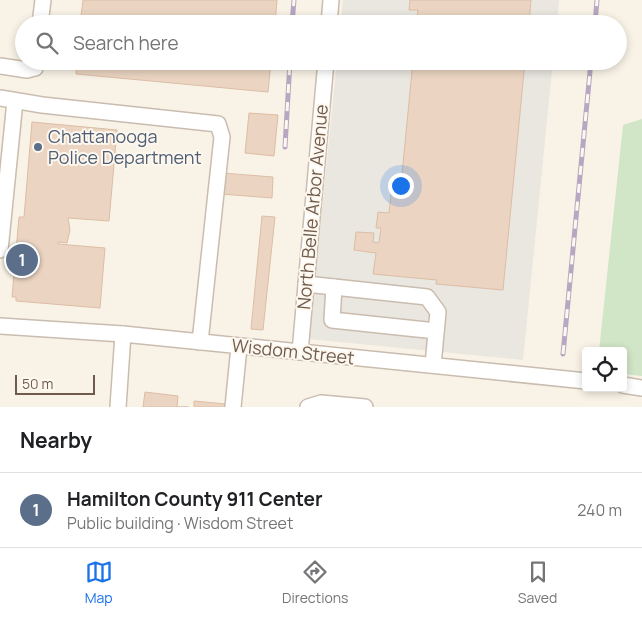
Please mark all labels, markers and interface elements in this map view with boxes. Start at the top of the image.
search box [15,15,627,70]
icon: search [33,29,61,57]
text: Search here [73,30,179,56]
street label: North Belle Arbor Avenue [291,103,333,311]
place label: Chattanooga Police Department [48,124,202,169]
marker: Chattanooga Police Department [32,141,44,153]
your location [388,173,414,199]
pin: 1 [6,241,38,279]
street label: Wisdom Street [231,333,356,369]
map controls [582,347,627,392]
button: locate [582,347,627,392]
scale bar [15,372,95,395]
text: 50 m [22,374,53,393]
text: Nearby [20,426,92,454]
text: Hamilton County 911 Center [67,486,322,512]
text: 1 [32,499,40,521]
text: 240 m [577,499,622,521]
text: Public building · Wisdom Street [67,512,293,534]
tab: Map [85,558,113,607]
tab: Directions [282,558,348,607]
tab: Saved [518,558,557,607]

